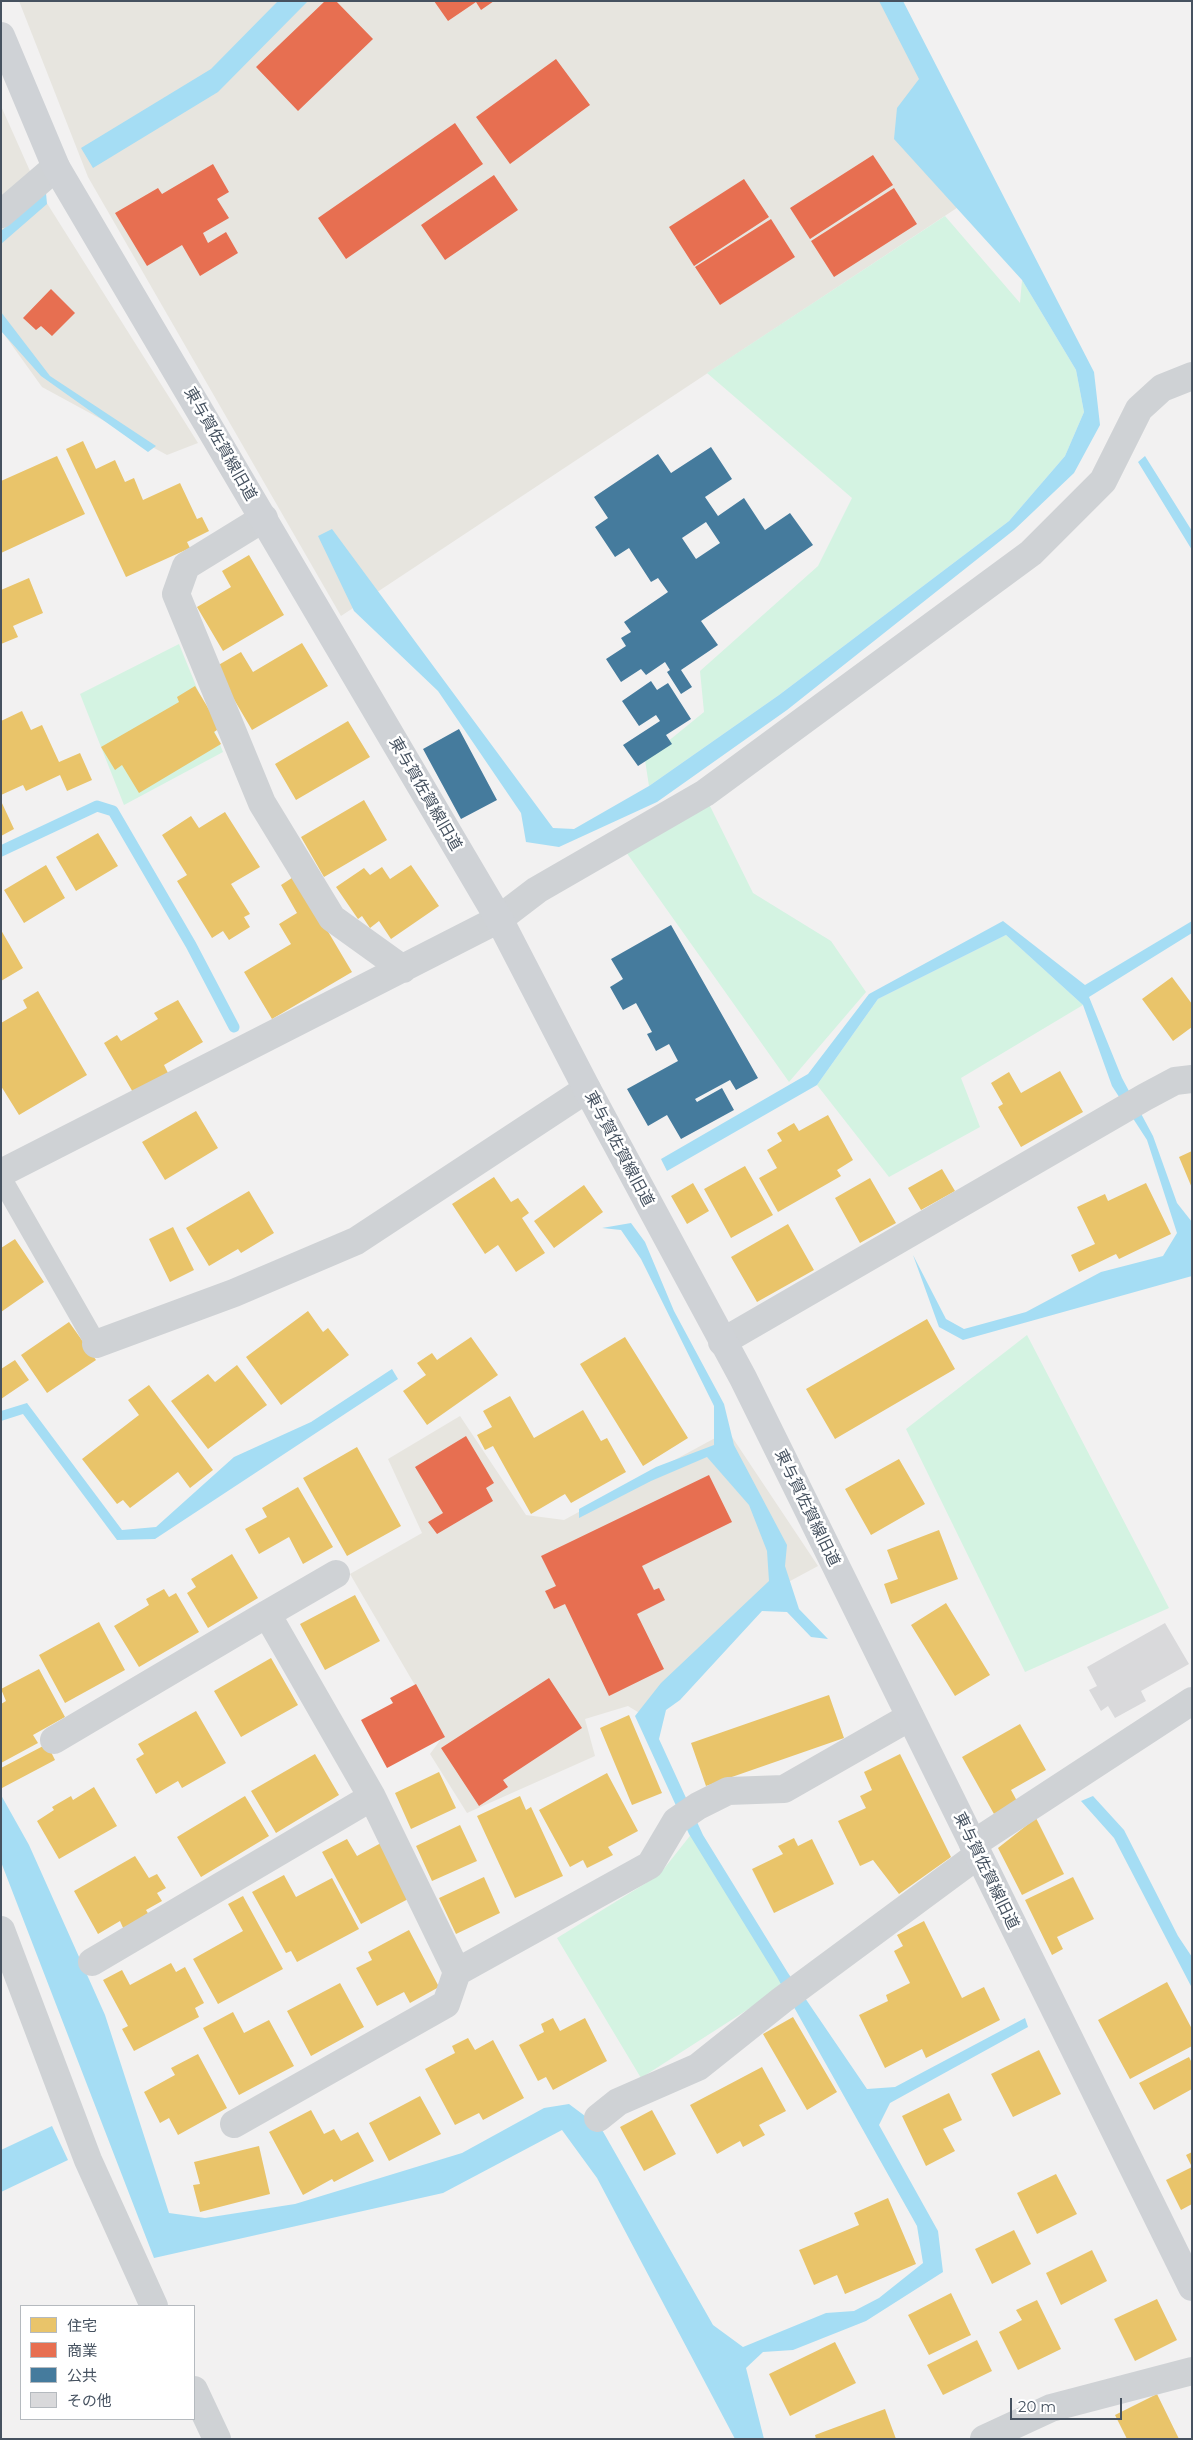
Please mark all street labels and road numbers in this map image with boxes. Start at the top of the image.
street label: 東与賀佐賀線旧道 [180,384,260,504]
street label: 東与賀佐賀線旧道 [385,734,465,854]
street label: 東与賀佐賀線旧道 [580,1088,658,1210]
street label: 東与賀佐賀線旧道 [770,1446,844,1570]
street label: 東与賀佐賀線旧道 [949,1809,1023,1933]

